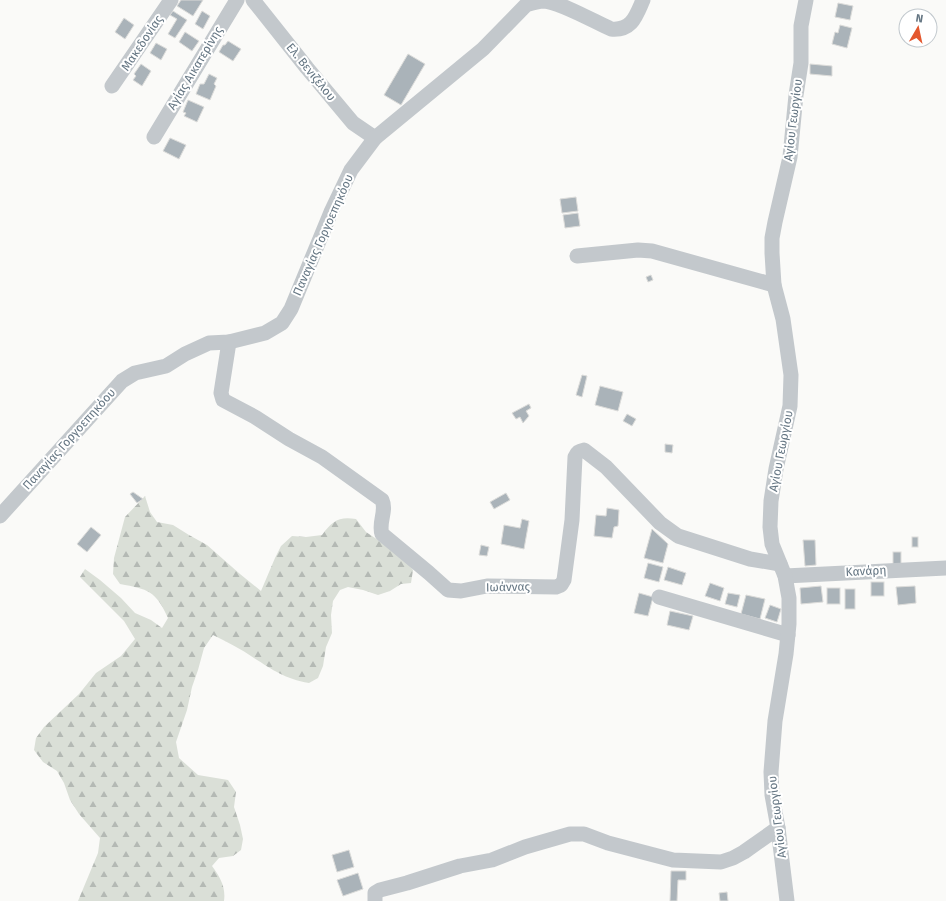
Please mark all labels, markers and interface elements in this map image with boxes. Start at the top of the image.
north arrow [898,8,938,48]
street label: Μακεδονίας [118,12,166,73]
text: N [915,12,924,26]
street label: Αγίας Αικατερίνης [165,23,226,112]
street label: Ελ. Βενιζέλου [283,40,339,104]
street label: Αγίου Γεωργίου [781,78,805,162]
street label: Παναγίας Γοργοεπηκόου [290,172,356,298]
street label: Παναγίας Γοργοεπηκόου [20,385,118,493]
street label: Αγίου Γεωργίου [766,409,796,493]
street label: Κανάρη [845,563,887,579]
street label: Ιωάννας [486,580,531,594]
street label: Αγίου Γεωργίου [765,775,789,859]

